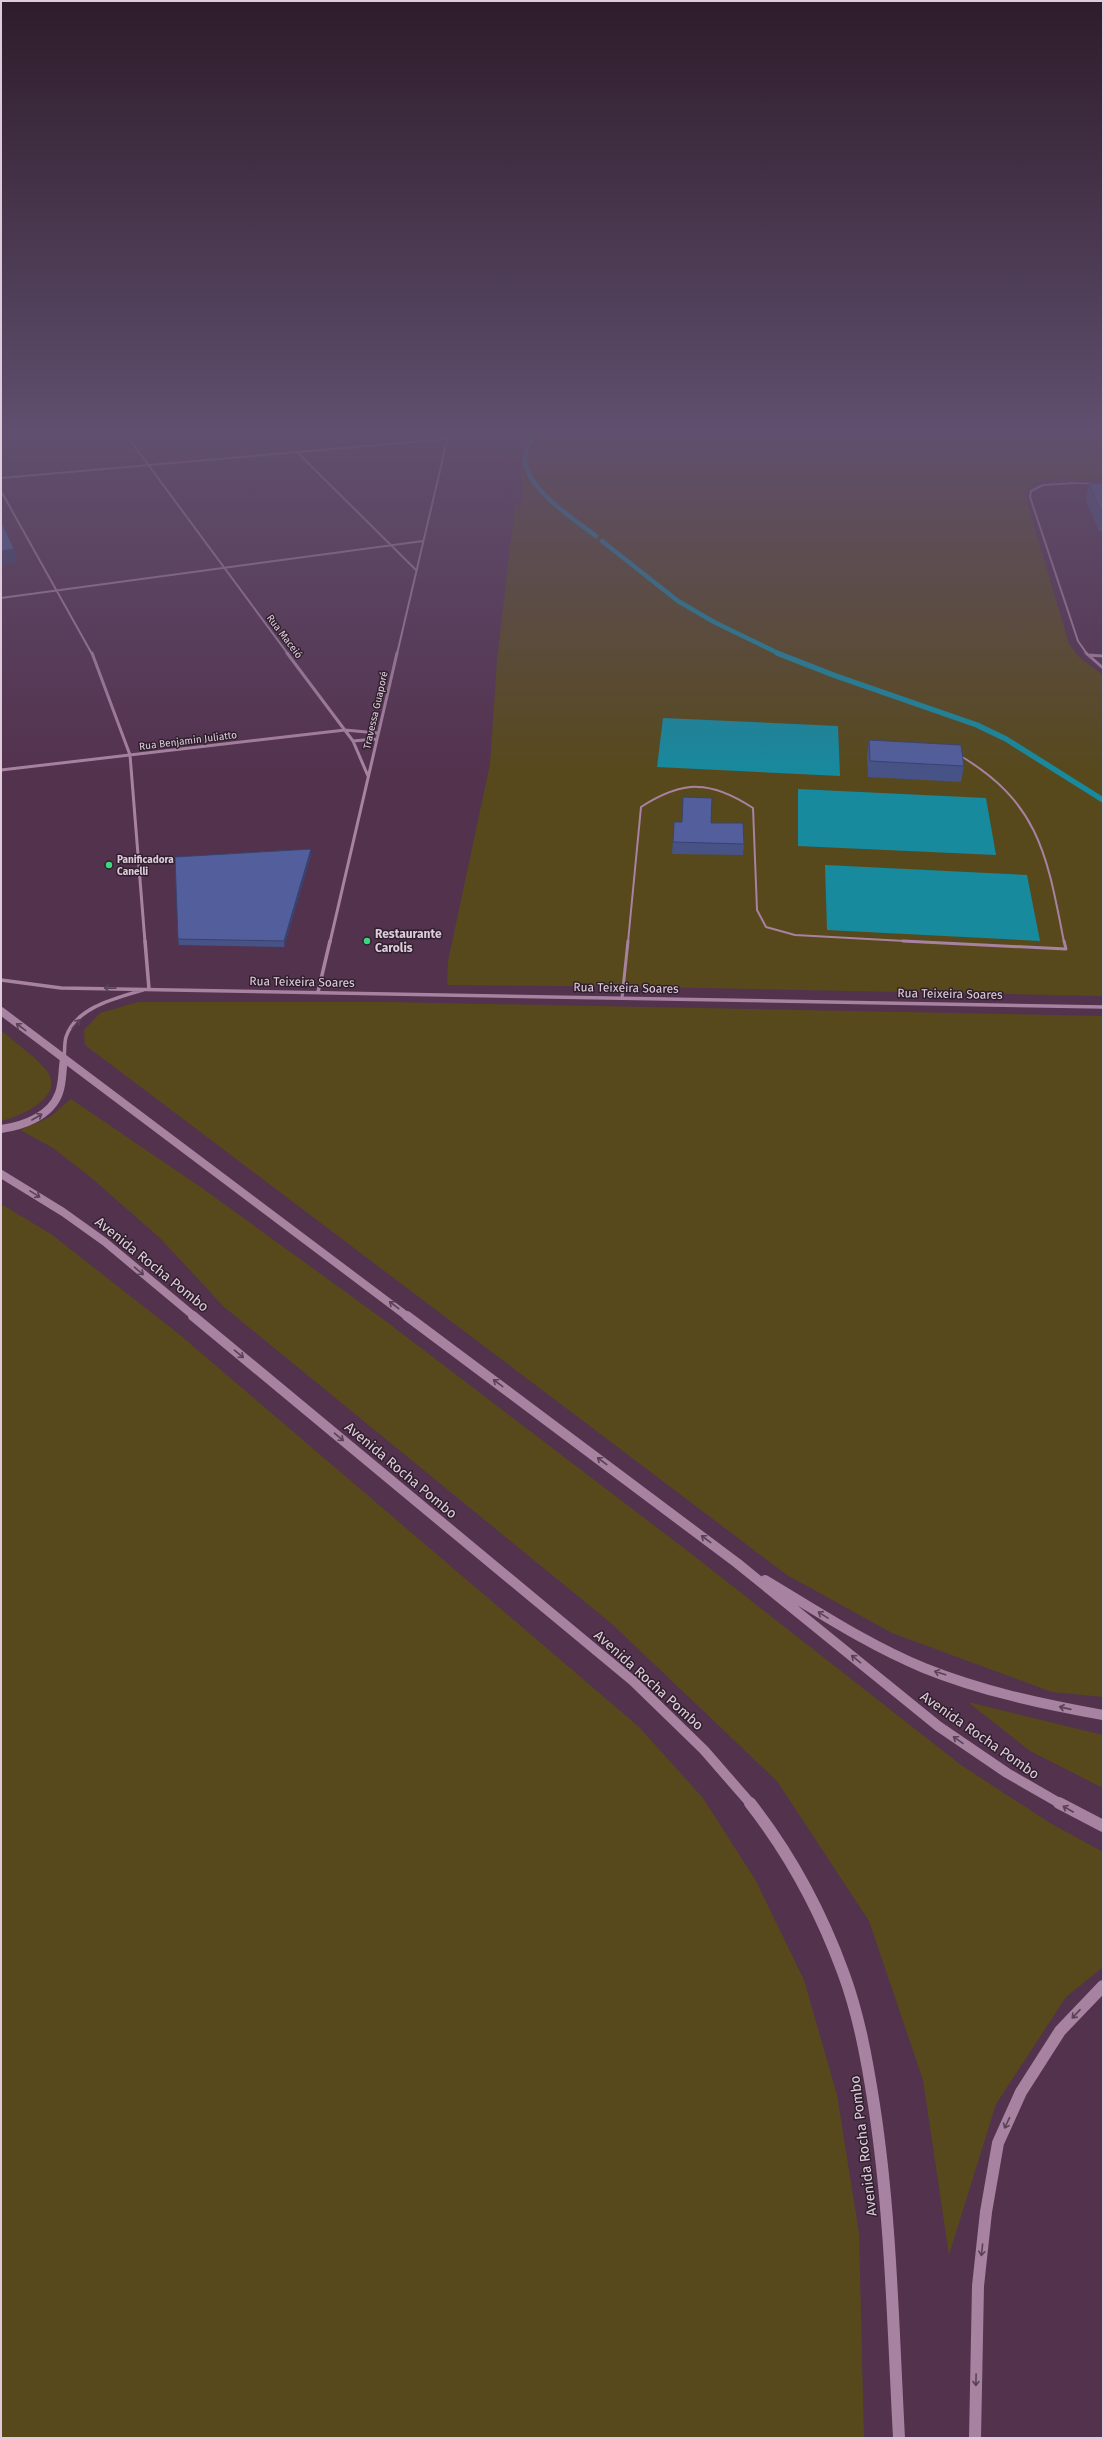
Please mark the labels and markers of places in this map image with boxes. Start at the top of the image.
place label: Panificadora Canelli [117,854,174,878]
marker: Panificadora Canelli [104,860,114,870]
place label: Restaurante Carolis [375,927,442,955]
marker: Restaurante Carolis [362,936,372,946]

